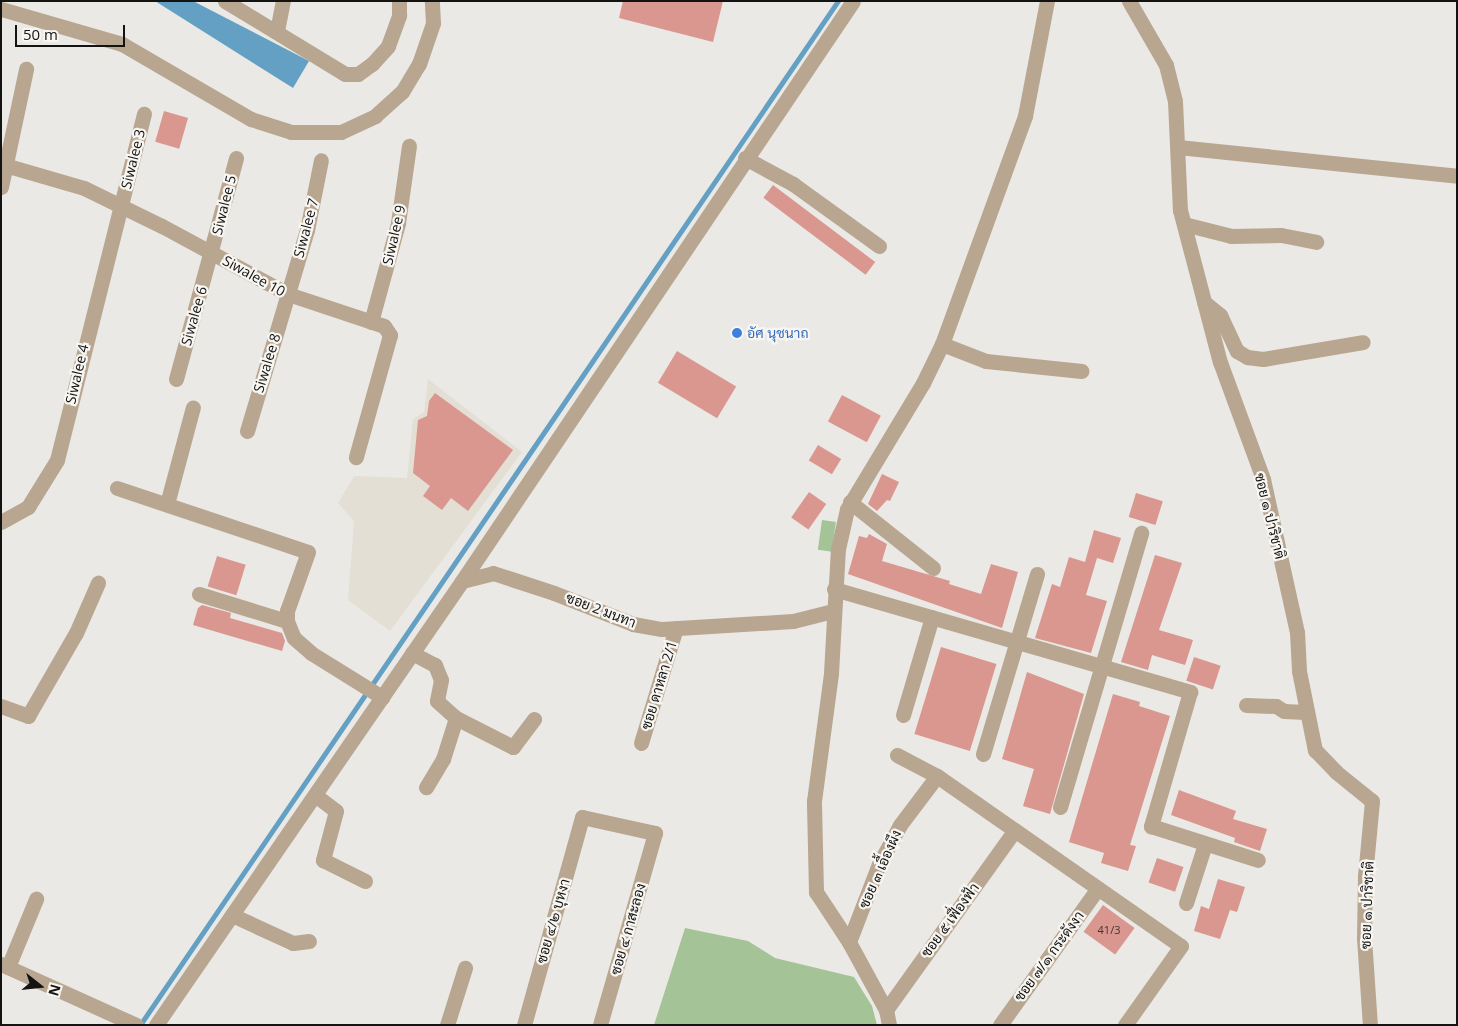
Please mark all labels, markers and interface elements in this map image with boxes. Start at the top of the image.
scale bar [18,15,128,47]
text: 50 m [23,24,58,44]
street label: Siwalee 3 [118,128,148,190]
street label: Siwalee 5 [209,174,239,236]
street label: Siwalee 7 [290,196,322,260]
street label: Siwalee 9 [379,204,409,266]
street label: Siwalee 10 [220,252,288,300]
street label: Siwalee 6 [178,284,210,348]
place label: อัศ นุชนาถ [747,325,809,341]
marker: อัศ นุชนาถ [731,327,743,339]
street label: Siwalee 8 [250,332,284,394]
street label: Siwalee 4 [62,343,92,405]
street label: ซอย ๑ ปาริชาติ [1251,471,1289,561]
street label: ซอย 2 มนทา [564,589,638,631]
street label: ซอย ดาหลา 2/1 [637,638,681,732]
street label: ซอย ๓ เอื้องผึง [855,827,905,911]
street label: ซอย ๑ ปาริชาติ [1357,861,1377,949]
street label: ซอย ๔/๒ บุหงา [533,877,573,965]
street label: ซอย ๕ เฟื่องฟ้า [917,880,983,960]
street label: ซอย ๔ กาสะลอง [607,881,649,977]
street label: ซอย ๗/๑ กระดังงา [1011,908,1087,1004]
house number: 41/3 [1098,923,1120,937]
north arrow [15,961,65,1011]
text: N [44,982,66,998]

